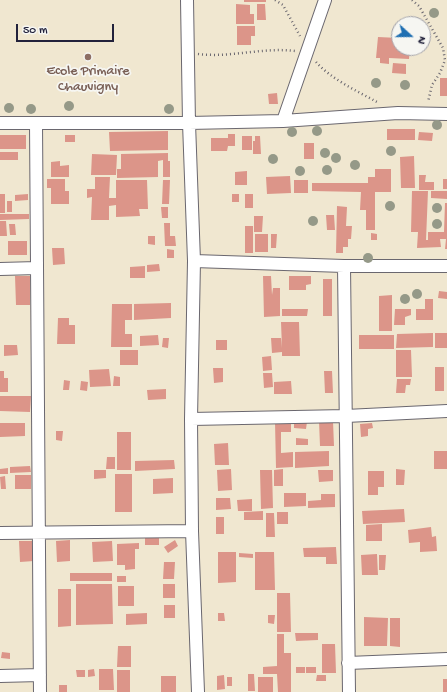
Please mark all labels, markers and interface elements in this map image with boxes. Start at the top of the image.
scale bar [18,16,116,42]
north arrow [391,16,431,56]
text: 50 m [23,24,48,38]
text: N [414,34,428,45]
marker: Ecole Primaire Chauvigny [83,52,93,62]
place label: Ecole Primaire Chauvigny [46,64,130,96]

